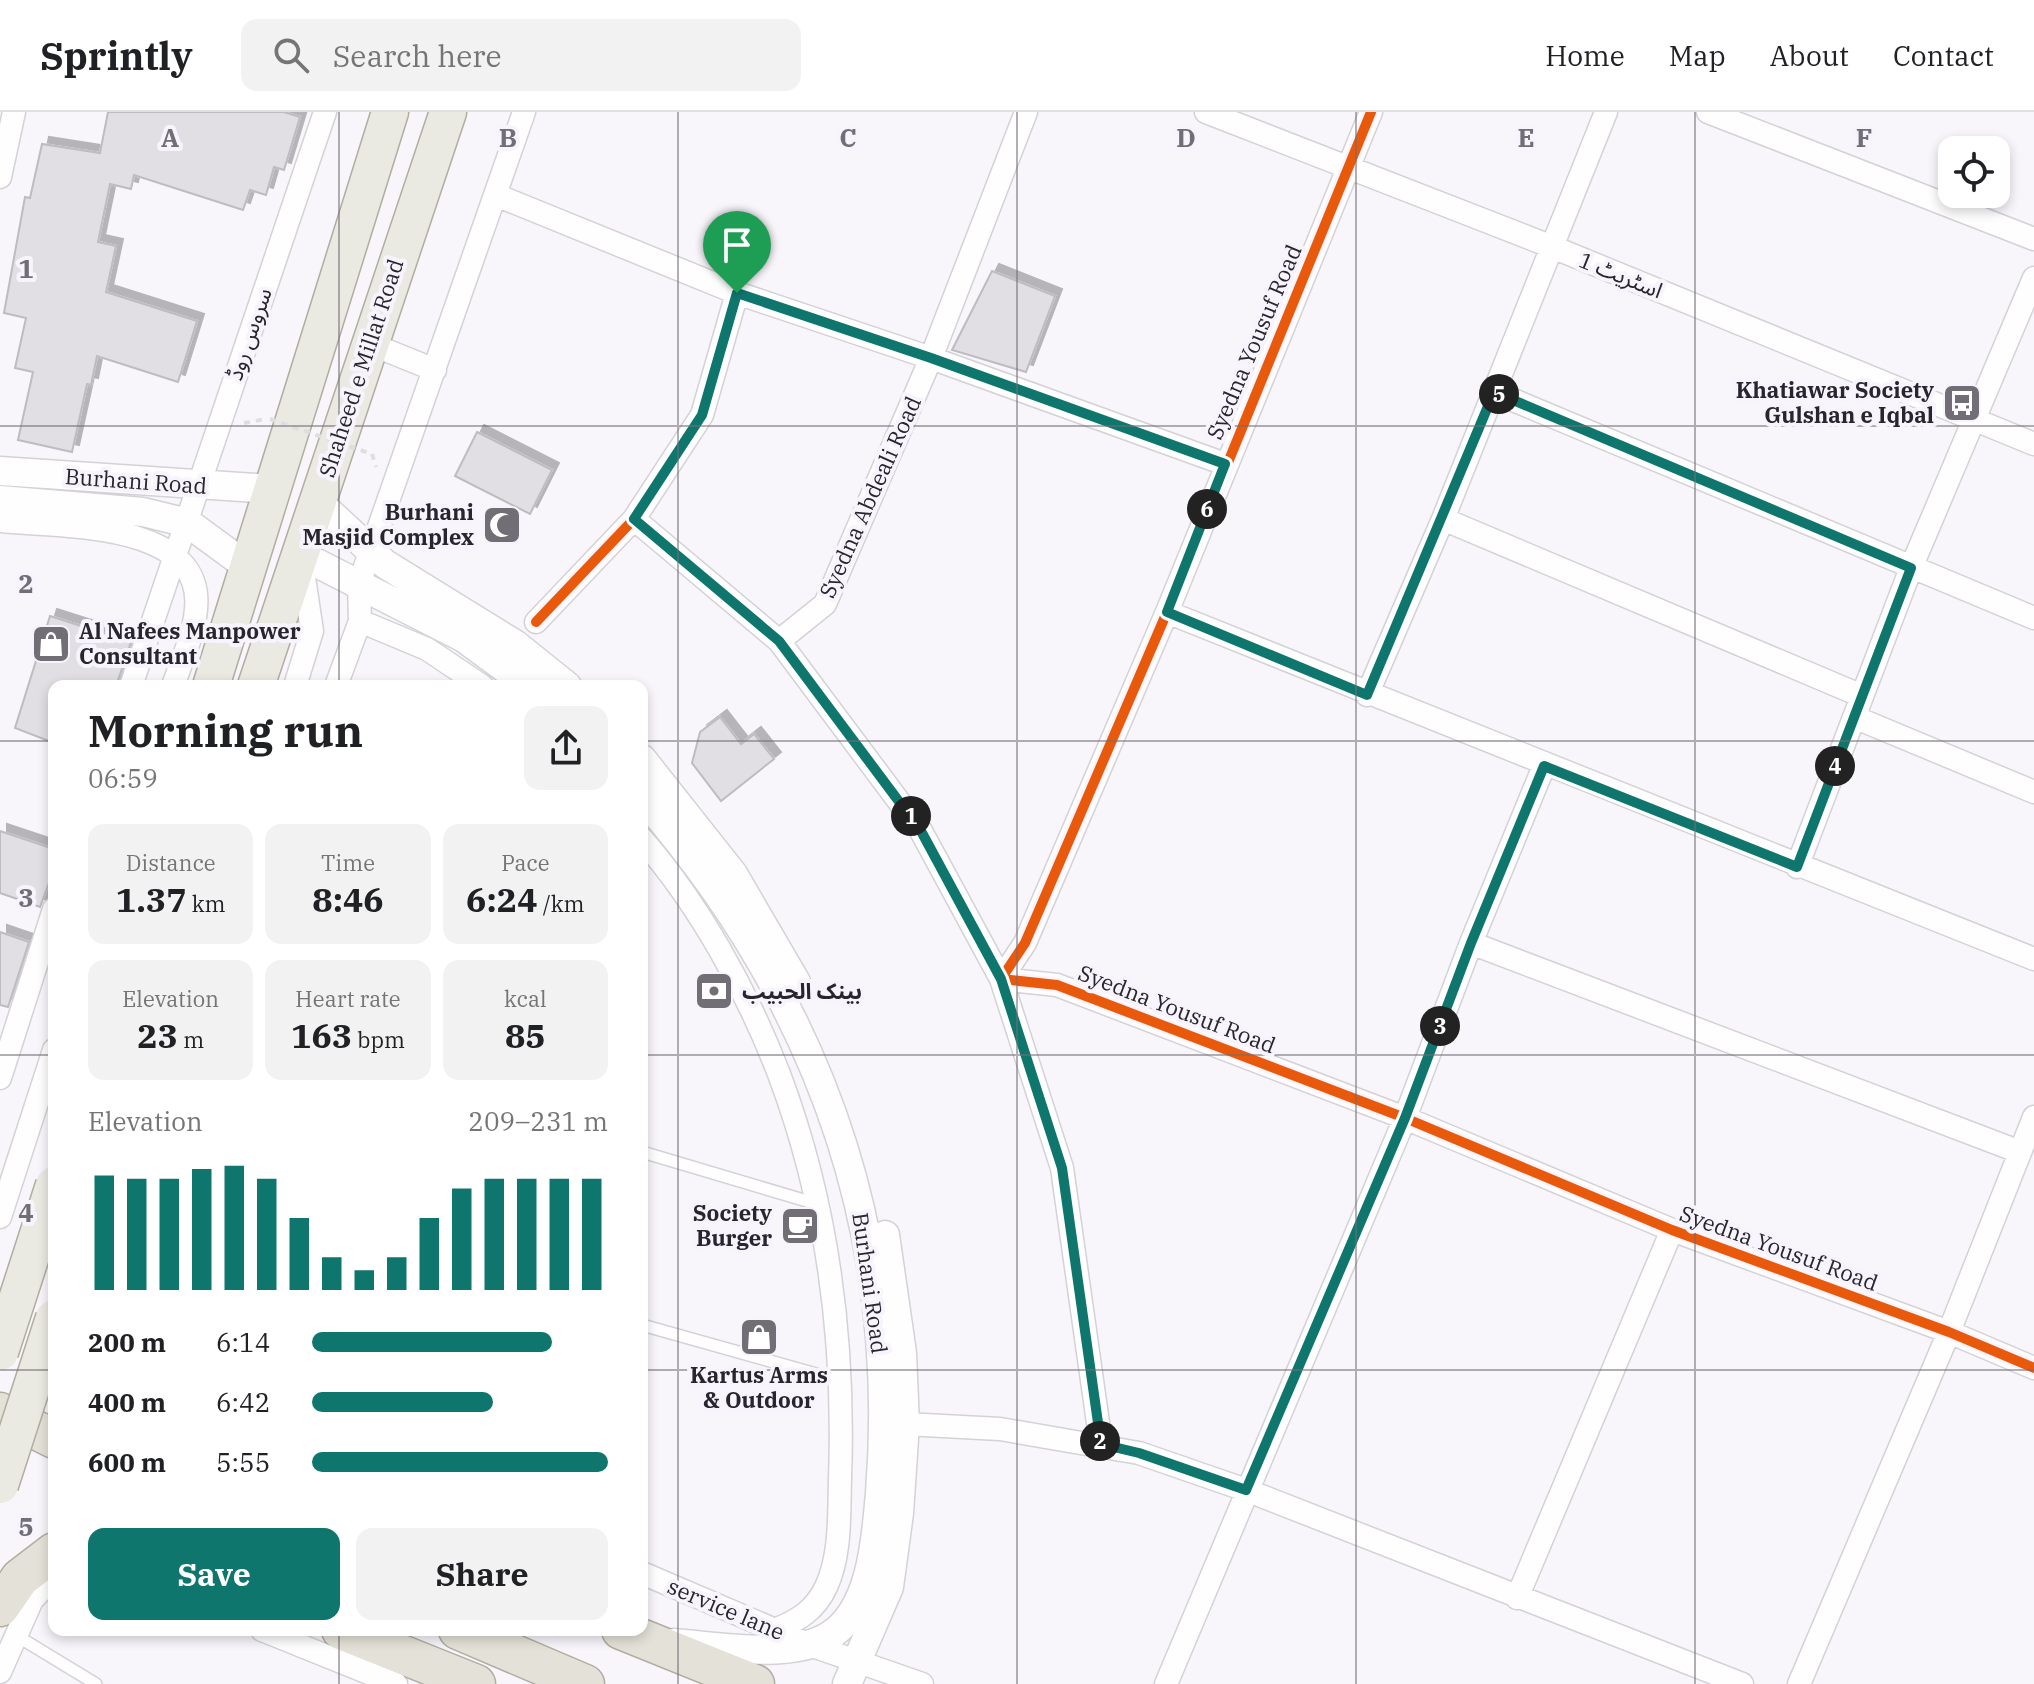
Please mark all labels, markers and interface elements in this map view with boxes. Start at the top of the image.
search box [241,19,801,91]
text: Sprintly [40,31,193,80]
icon: search [269,33,313,77]
text: Search here [333,36,502,75]
text: Home [1545,37,1625,74]
text: Map [1669,37,1726,74]
text: About [1770,37,1849,74]
text: Contact [1893,37,1994,74]
text: A [161,120,179,154]
text: B [499,120,517,154]
text: C [839,120,857,154]
text: D [1176,120,1196,154]
text: E [1517,120,1535,154]
text: F [1856,120,1872,154]
map controls [1938,136,2010,208]
button: locate [1938,136,2010,208]
pin [703,211,771,293]
icon: arrive [715,223,759,267]
street label: Syedna Yousuf Road [1199,240,1308,444]
street label: اسٹریٹ 1 [1575,245,1667,304]
text: 1 [18,251,34,285]
street label: Shaheed e Millat Road [312,255,410,481]
street label: سروس روڈ [219,284,278,384]
pin: 5 [1479,374,1519,414]
place label: Khatiawar Society Gulshan e Iqbal [1736,375,1934,429]
text: 5 [1492,379,1506,408]
bus stop icon: Khatiawar Society Gulshan e Iqbal [1941,382,1983,424]
street label: Syedna Abdeali Road [812,391,927,602]
street label: Burhani Road [64,461,208,500]
pin: 6 [1187,489,1227,529]
text: 6 [1200,494,1214,523]
place label: Burhani Masjid Complex [302,497,474,551]
mosque icon: Burhani Masjid Complex [481,504,523,546]
text: 2 [18,566,34,600]
place label: Al Nafees Manpower Consultant [79,616,301,670]
shop icon: Al Nafees Manpower Consultant [30,623,72,665]
text: Morning run [88,702,363,759]
button: share [524,706,608,790]
pin: 4 [1815,746,1855,786]
text: 4 [1828,751,1842,780]
text: 06:59 [88,761,158,795]
pin: 1 [891,796,931,836]
text: 1 [904,801,918,830]
text: Distance [126,848,216,877]
text: Time [321,848,375,877]
text: Pace [501,848,550,877]
text: 1.37 [116,877,187,921]
text: 8:46 [312,877,384,921]
text: 6:24 [466,877,538,921]
text: 3 [18,880,34,914]
text: km [187,889,226,918]
text: /km [538,889,585,918]
street label: Syedna Yousuf Road [1074,958,1280,1060]
bank icon: بينک الحبيب [693,970,735,1012]
place label: بينک الحبيب [742,976,862,1005]
text: Elevation [122,984,219,1013]
text: Heart rate [295,984,401,1013]
text: kcal [504,984,547,1013]
pin: 3 [1420,1006,1460,1046]
text: 3 [1433,1011,1447,1040]
text: 23 [137,1013,178,1057]
text: 163 [291,1013,352,1057]
text: 85 [505,1013,546,1057]
text: m [178,1025,204,1054]
text: bpm [352,1025,405,1054]
text: Elevation [88,1104,203,1138]
text: 209–231 m [468,1104,608,1138]
text: 4 [18,1195,34,1229]
place label: Society Burger [693,1198,772,1252]
street label: Syedna Yousuf Road [1676,1198,1882,1297]
cafe icon: Society Burger [779,1205,821,1247]
street label: Burhani Road [846,1211,895,1355]
shop icon: Kartus Arms & Outdoor [738,1316,780,1358]
text: 200 m [88,1325,166,1359]
text: 6:14 [216,1325,270,1359]
place label: Kartus Arms & Outdoor [690,1360,828,1414]
text: 400 m [88,1385,166,1419]
text: 6:42 [216,1385,270,1419]
pin: 2 [1080,1421,1120,1461]
text: 2 [1093,1426,1107,1455]
text: 600 m [88,1445,166,1479]
text: 5:55 [216,1445,270,1479]
text: 5 [18,1509,34,1543]
button: Save [88,1528,340,1620]
button: Share [356,1528,608,1620]
street label: service lane [663,1571,789,1646]

